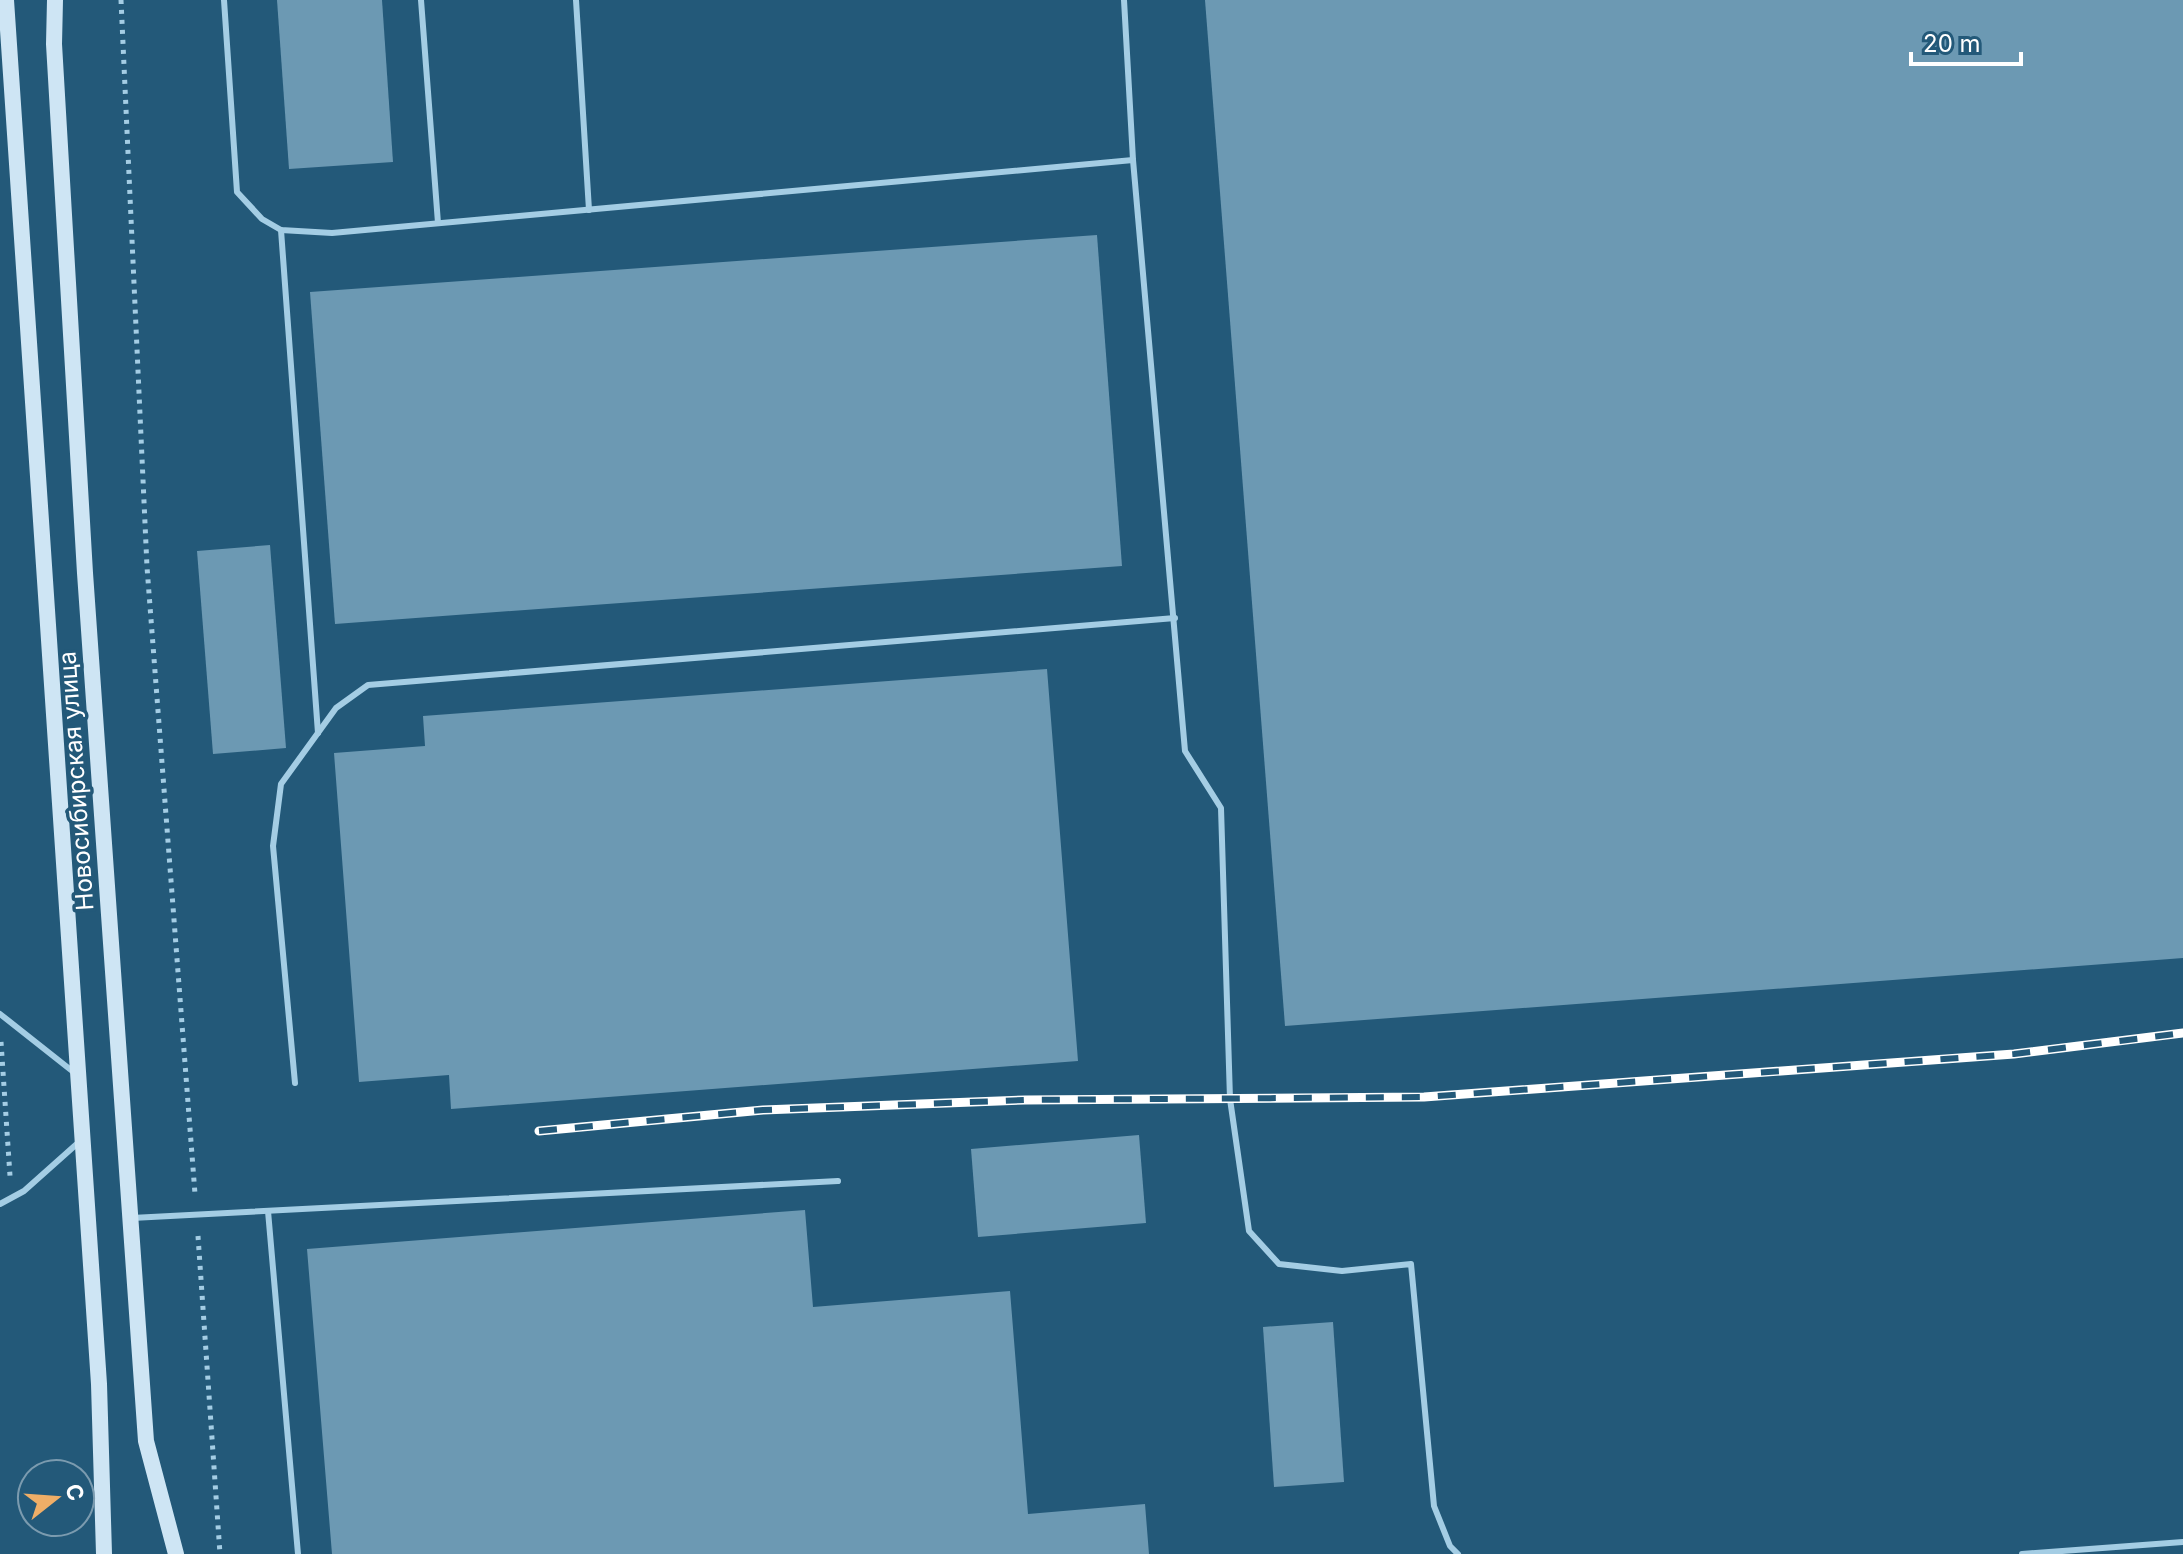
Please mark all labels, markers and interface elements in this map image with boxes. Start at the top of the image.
scale bar [1911,16,2021,66]
text: 20 m [1923,29,1981,58]
street label: Новосибирская улица [52,650,100,912]
north arrow [16,1458,96,1538]
text: С [60,1481,90,1504]

